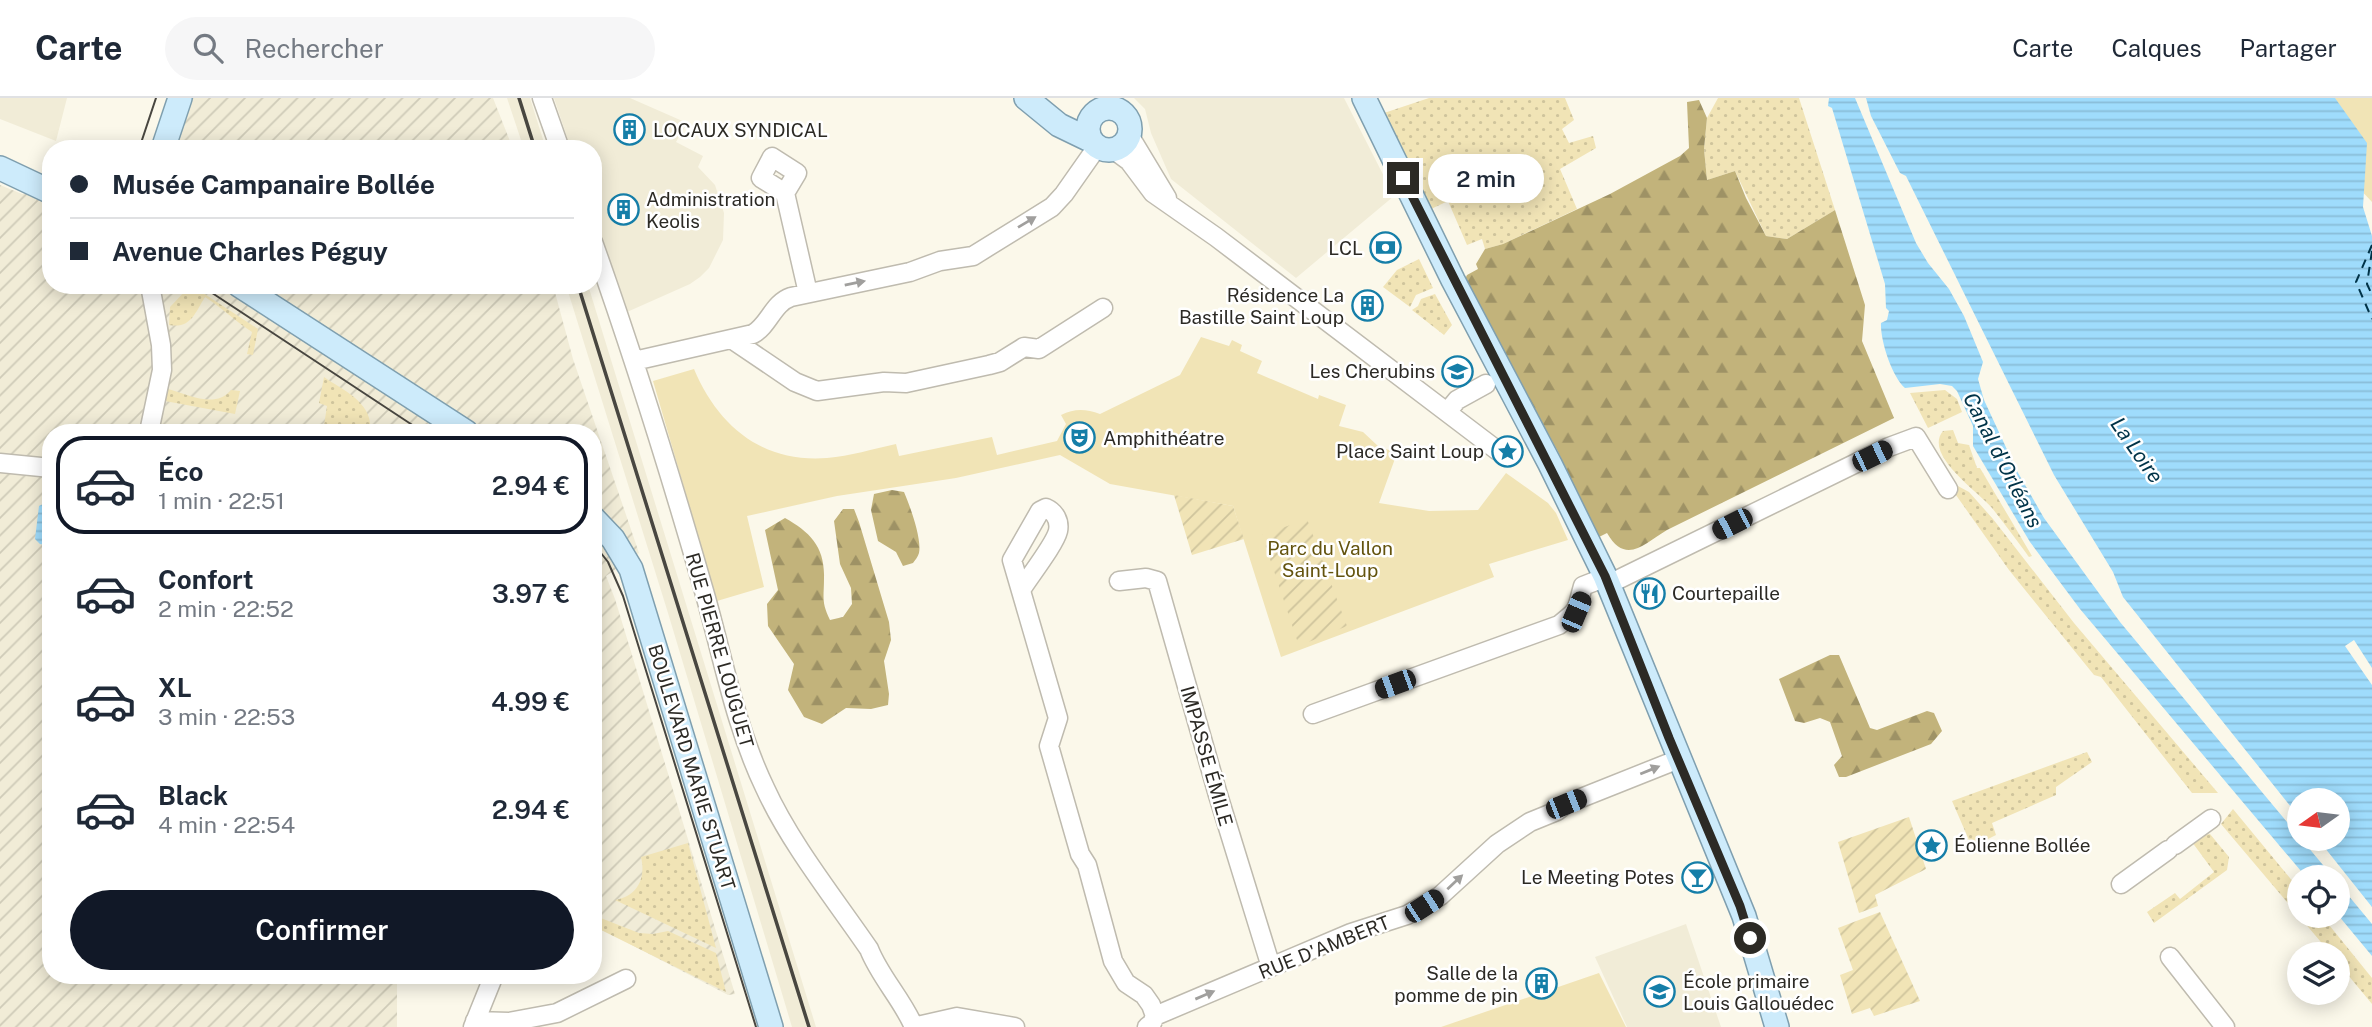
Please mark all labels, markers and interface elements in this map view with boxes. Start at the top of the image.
search box [165,17,655,80]
text: Carte [35,29,123,67]
icon: search [189,29,227,67]
text: Rechercher [245,33,384,64]
text: Carte [2012,34,2073,62]
text: Calques [2111,34,2202,62]
text: Partager [2240,34,2337,62]
building icon: LOCAUX SYNDICAL [613,113,647,147]
place label: LOCAUX SYNDICAL [653,119,828,141]
callout: 2 min [1428,154,1543,202]
route end [1387,162,1419,194]
text: 2 min [1456,165,1516,192]
text: Musée Campanaire Bollée [112,169,435,200]
place label: Administration Keolis [646,188,775,232]
building icon: Administration Keolis [606,193,640,227]
one-way arrow [1017,216,1037,229]
bank icon: LCL [1369,231,1403,265]
text: Avenue Charles Péguy [112,236,388,267]
place label: LCL [1328,237,1363,259]
one-way arrow [844,278,866,289]
place label: Résidence La Bastille Saint Loup [1179,284,1344,328]
building icon: Résidence La Bastille Saint Loup [1350,289,1384,323]
school or university icon: Les Cherubins [1441,354,1475,388]
place label: Les Cherubins [1310,360,1435,382]
water label: Canal d'Orléans [1958,388,2048,532]
water label: La Loire [2105,412,2169,488]
theatre icon: Amphithéatre [1063,421,1097,455]
place label: Amphithéatre [1103,427,1224,449]
place icon: Place Saint Loup [1490,434,1524,468]
car [1849,437,1896,475]
place label: Place Saint Loup [1336,440,1484,462]
icon: car [74,454,137,517]
text: Éco [158,456,204,487]
text: 2.94 € [492,470,570,501]
text: 1 min · 22:51 [158,487,285,514]
car [1709,505,1756,543]
park label: Parc du Vallon Saint-Loup [1267,537,1393,581]
street label: RUE PIERRE LOUGUET [682,550,758,750]
icon: car [74,562,137,625]
text: Confort [158,564,254,595]
restaurant icon: Courtepaille [1632,576,1666,610]
text: 3.97 € [492,578,570,609]
place label: Courtepaille [1672,582,1780,604]
car [1559,589,1594,635]
text: 2 min · 22:52 [158,595,294,622]
street label: BOULEVARD MARIE STUART [644,641,740,893]
car [1372,667,1419,701]
icon: car [74,670,137,733]
text: XL [158,672,192,703]
street label: IMPASSE ÉMILE [1176,683,1238,829]
text: 4.99 € [491,686,570,717]
text: 3 min · 22:53 [158,703,295,730]
one-way arrow [1640,765,1661,776]
icon: car [74,778,137,841]
text: Black [158,780,228,811]
car [1543,786,1590,822]
north arrow [2287,788,2350,850]
map controls [2287,788,2350,1005]
text: 2.94 € [492,794,570,825]
text: 4 min · 22:54 [158,811,295,838]
place icon: Éolienne Bollée [1914,828,1948,862]
place label: Éolienne Bollée [1954,834,2091,856]
bar icon: Le Meeting Potes [1680,860,1714,894]
button: locate [2287,865,2350,928]
place label: Le Meeting Potes [1521,866,1674,888]
one-way arrow [1446,874,1463,890]
car [1401,886,1448,926]
button: Confirmer [70,890,574,970]
street label: RUE D'AMBERT [1255,911,1393,983]
route start [1734,922,1766,954]
button: layers [2287,942,2350,1005]
place label: Salle de la pomme de pin [1394,962,1518,1006]
building icon: Salle de la pomme de pin [1524,967,1558,1001]
place label: École primaire Louis Gallouédec [1683,970,1834,1014]
school or university icon: École primaire Louis Gallouédec [1643,975,1677,1009]
one-way arrow [1195,989,1215,1001]

